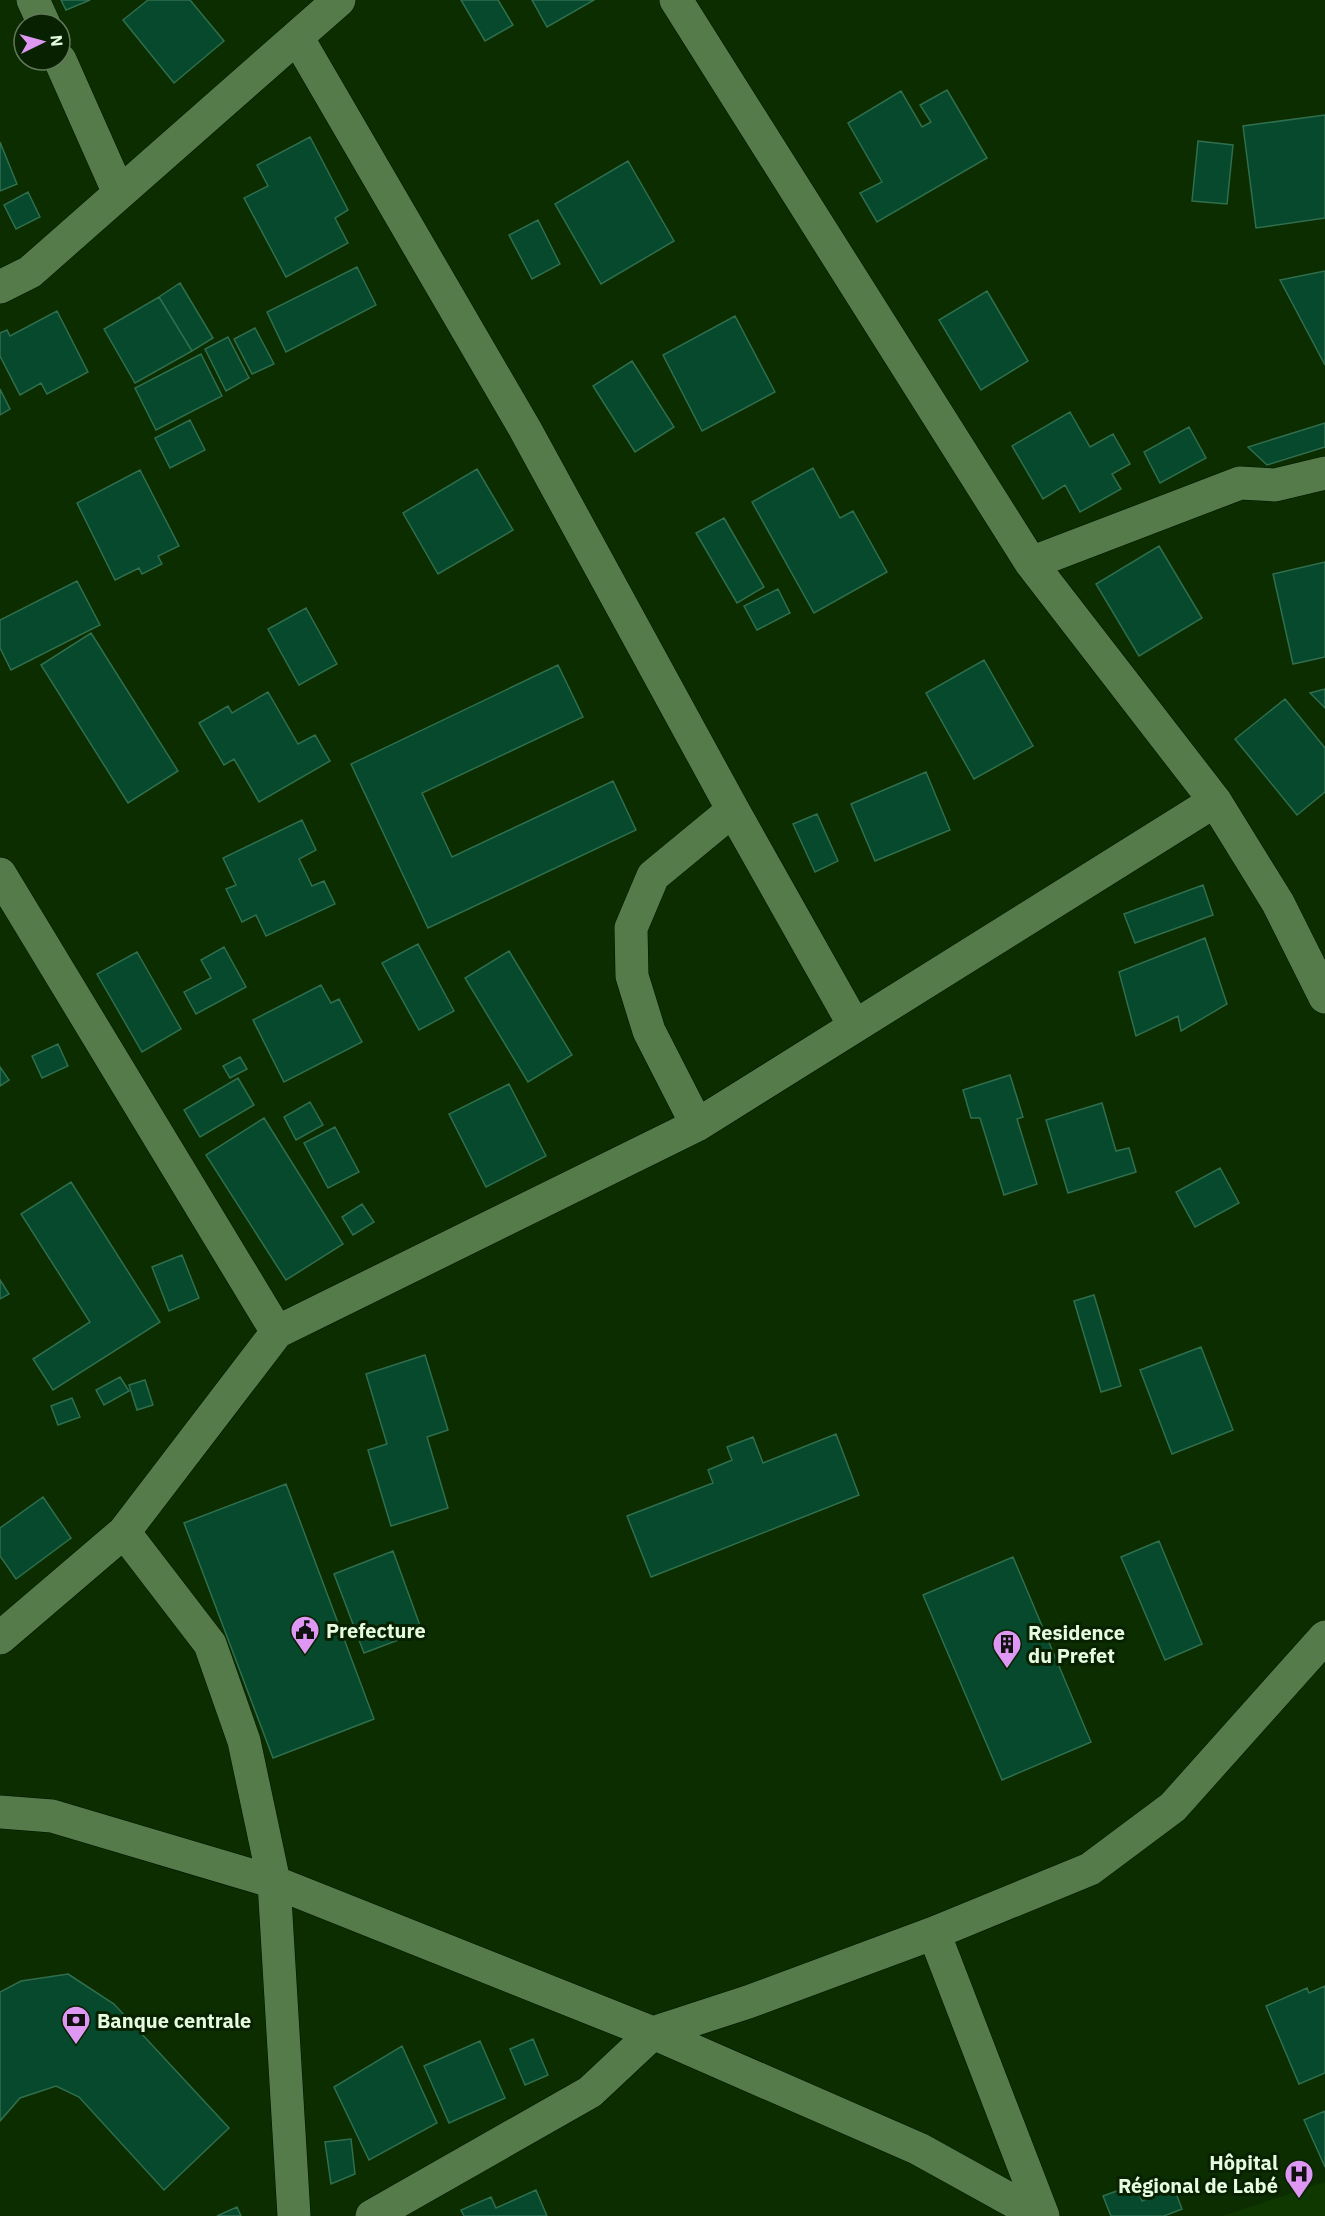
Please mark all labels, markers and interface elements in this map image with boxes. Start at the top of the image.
north arrow [12,12,72,72]
text: N [46,34,67,47]
public building icon: Prefecture [289,1614,321,1656]
place label: Prefecture [326,1617,426,1644]
place label: Residence du Prefet [1028,1619,1125,1669]
building icon: Residence du Prefet [991,1628,1023,1670]
bank icon: Banque centrale [60,2004,92,2046]
place label: Banque centrale [97,2007,251,2034]
place label: Hôpital Régional de Labé [1118,2149,1278,2199]
hospital icon: Hôpital Régional de Labé [1283,2158,1315,2200]

